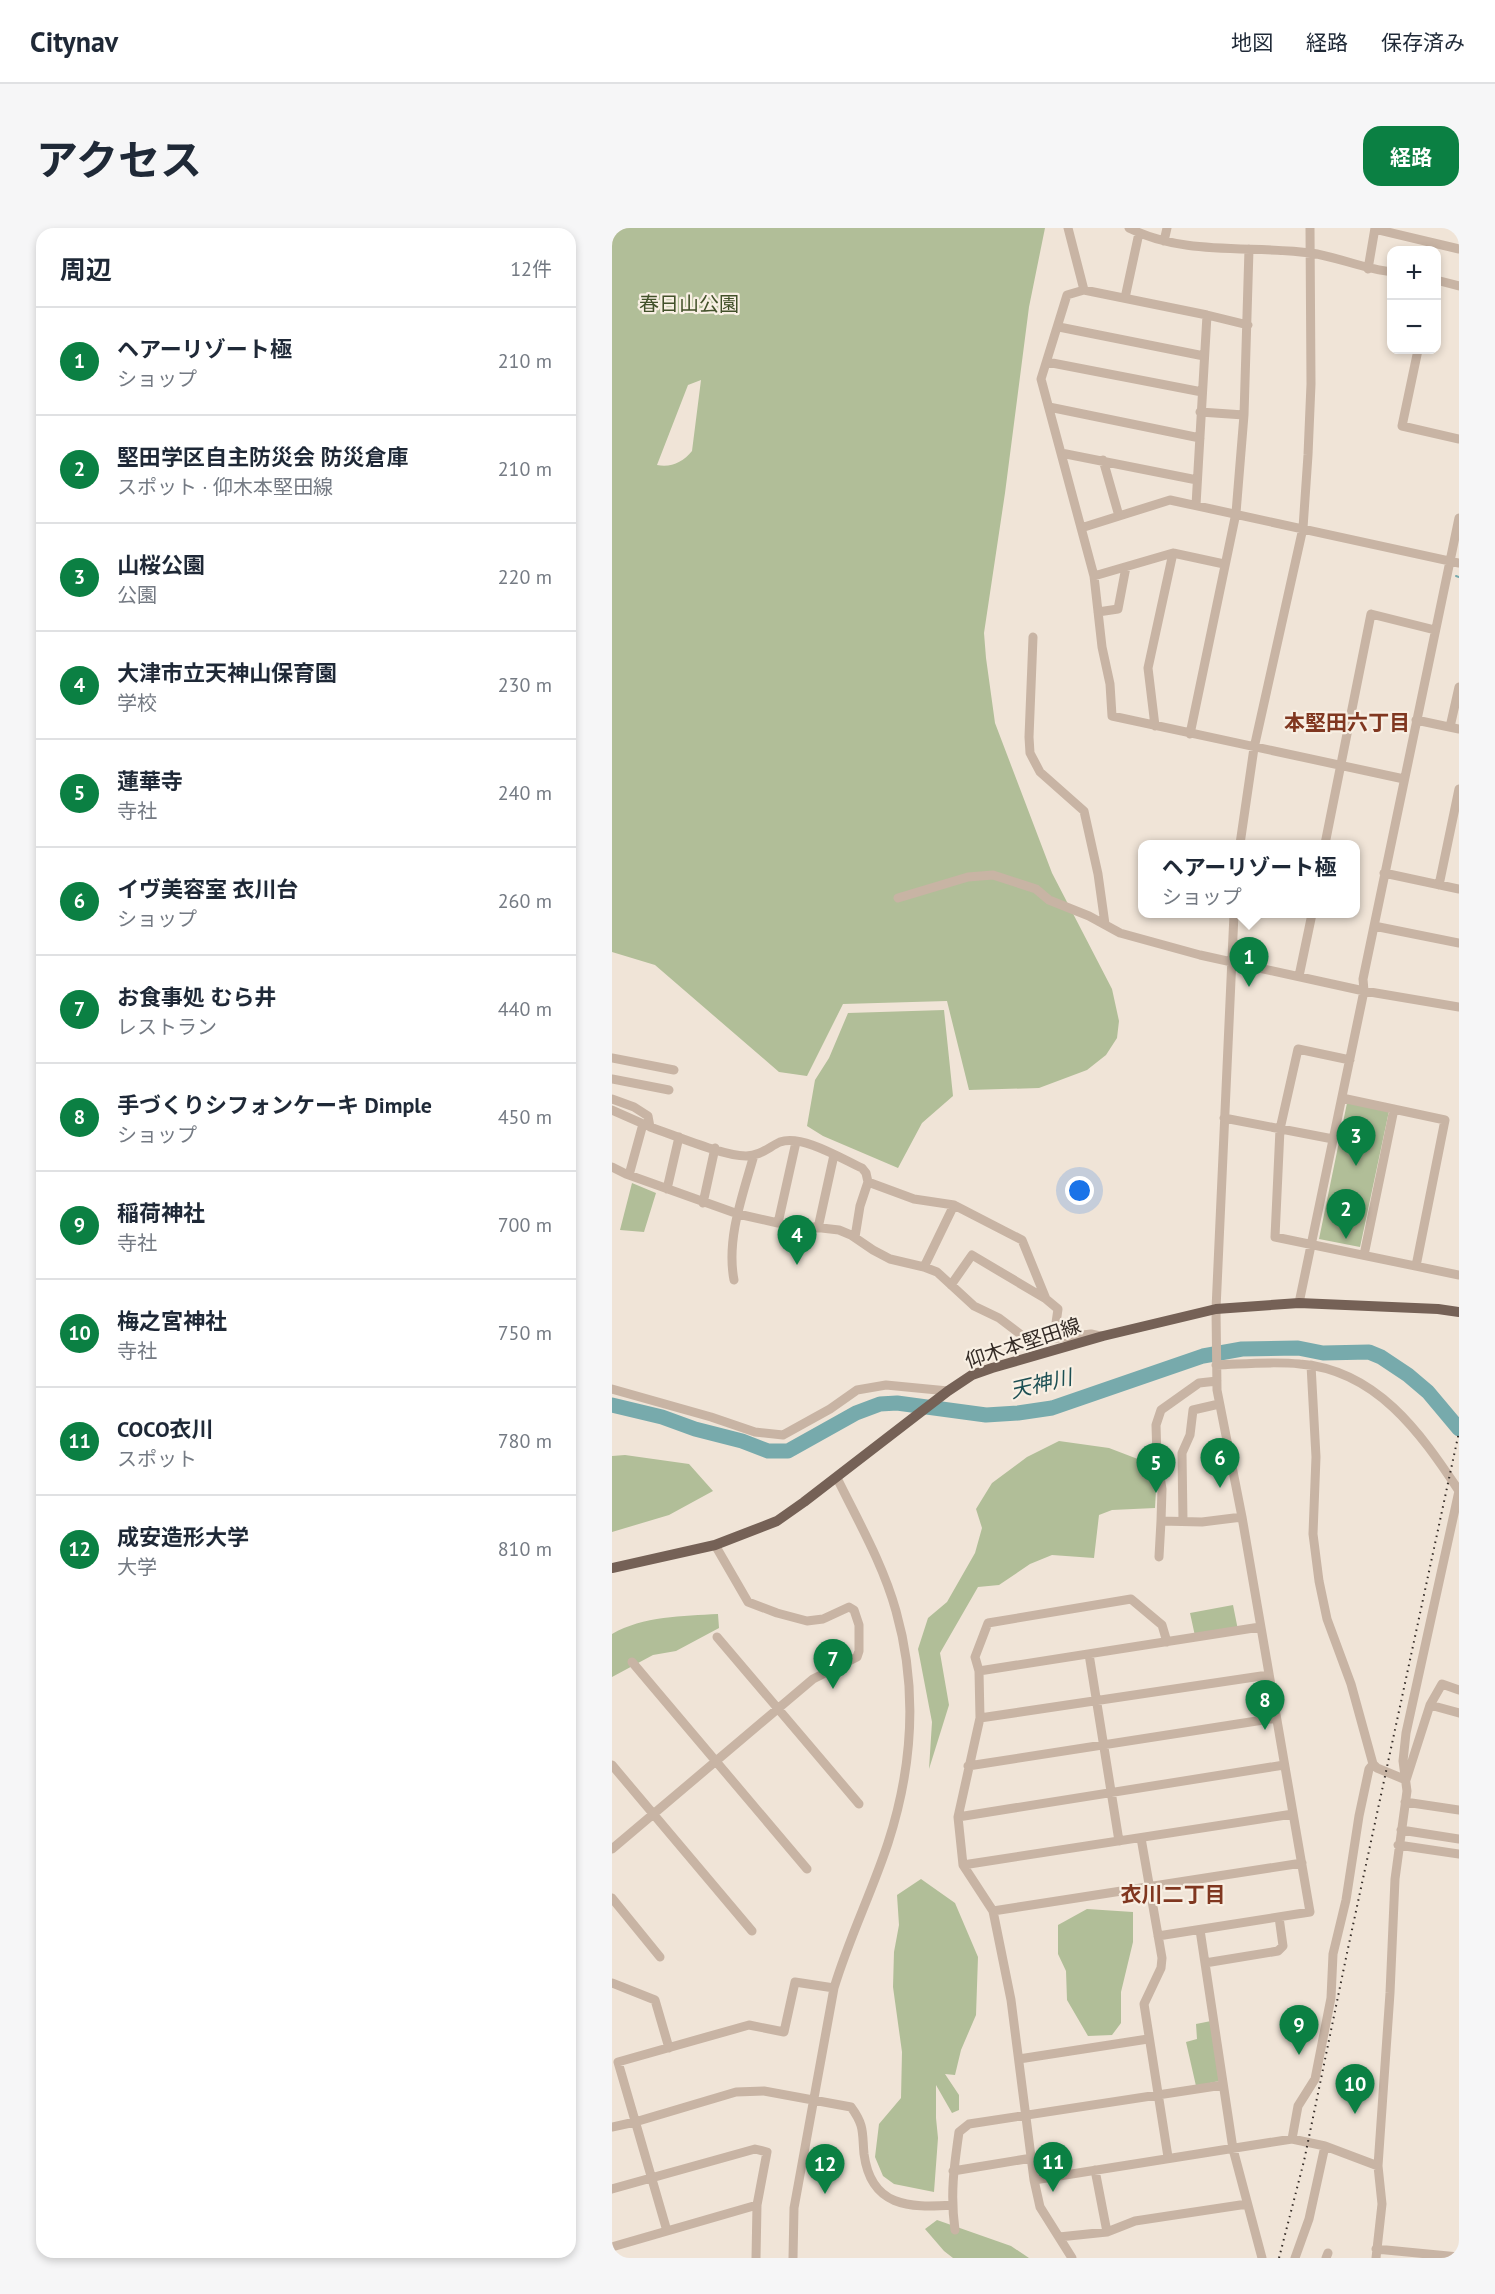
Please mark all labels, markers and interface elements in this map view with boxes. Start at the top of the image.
text: Citynav [30,23,118,60]
text: 地図 [1231,29,1273,56]
text: 経路 [1306,29,1348,56]
text: 保存済み [1381,29,1465,56]
button: 経路 [1363,126,1459,186]
text: アクセス [36,132,202,187]
map controls [1387,246,1441,354]
button: + [1387,246,1441,300]
text: 周辺 [60,253,112,286]
text: 12件 [510,256,552,282]
park label: 春日山公園 [639,291,739,317]
button: − [1387,300,1441,354]
text: ヘアーリゾート極 [117,335,292,363]
text: 1 [74,348,85,374]
text: 210 m [498,348,552,374]
text: ショップ [117,366,197,392]
text: 堅田学区自主防災会 防災倉庫 [117,443,409,471]
text: 2 [74,456,85,482]
text: 210 m [498,456,552,482]
text: スポット · 仰木本堅田線 [117,474,333,500]
text: 山桜公園 [117,551,205,579]
text: 3 [74,564,85,590]
text: 220 m [498,564,552,590]
text: 公園 [117,582,157,608]
text: 大津市立天神山保育園 [117,659,337,687]
text: 4 [74,672,85,698]
text: 230 m [498,672,552,698]
text: 学校 [117,690,157,716]
district label: 本堅田六丁目 [1284,709,1410,736]
text: 蓮華寺 [117,767,183,795]
text: 5 [74,780,85,806]
text: 240 m [498,780,552,806]
text: 寺社 [117,798,157,824]
popup [1138,840,1360,918]
text: ヘアーリゾート極 [1162,853,1336,881]
text: イヴ美容室 衣川台 [117,875,299,903]
text: ショップ [1162,884,1242,910]
text: 6 [74,888,85,914]
text: 260 m [498,888,552,914]
text: ショップ [117,906,197,932]
pin: 1 [1230,938,1268,987]
text: お食事処 むら井 [117,983,277,1011]
text: 7 [74,996,85,1022]
text: 440 m [498,996,552,1022]
text: レストラン [117,1014,217,1040]
text: 手づくりシフォンケーキ Dimple [117,1091,432,1119]
text: 8 [74,1104,85,1130]
text: 450 m [498,1104,552,1130]
pin: 3 [1336,1116,1376,1166]
text: ショップ [117,1122,197,1148]
your location [1065,1176,1094,1205]
pin: 2 [1326,1190,1366,1239]
text: 稲荷神社 [117,1199,205,1227]
text: 9 [74,1212,85,1238]
text: 700 m [498,1212,552,1238]
pin: 4 [778,1216,816,1265]
text: 寺社 [117,1230,157,1256]
text: 梅之宮神社 [117,1307,227,1335]
street label: 仰木本堅田線 [962,1312,1084,1374]
text: 10 [68,1320,91,1346]
text: 750 m [498,1320,552,1346]
text: 寺社 [117,1338,157,1364]
water label: 天神川 [1007,1363,1077,1404]
text: COCO衣川 [117,1415,214,1443]
text: 11 [68,1428,91,1454]
text: 780 m [498,1428,552,1454]
pin: 6 [1200,1438,1240,1488]
pin: 5 [1136,1444,1176,1493]
text: スポット [117,1446,197,1472]
text: 成安造形大学 [117,1523,249,1551]
text: 12 [68,1536,91,1562]
text: 810 m [498,1536,552,1562]
text: 大学 [117,1554,157,1580]
pin: 7 [814,1640,852,1689]
pin: 8 [1246,1680,1284,1730]
district label: 衣川二丁目 [1121,1881,1226,1908]
pin: 9 [1280,2006,1318,2055]
pin: 10 [1336,2064,1374,2114]
pin: 11 [1034,2142,1072,2192]
pin: 12 [806,2144,844,2194]

